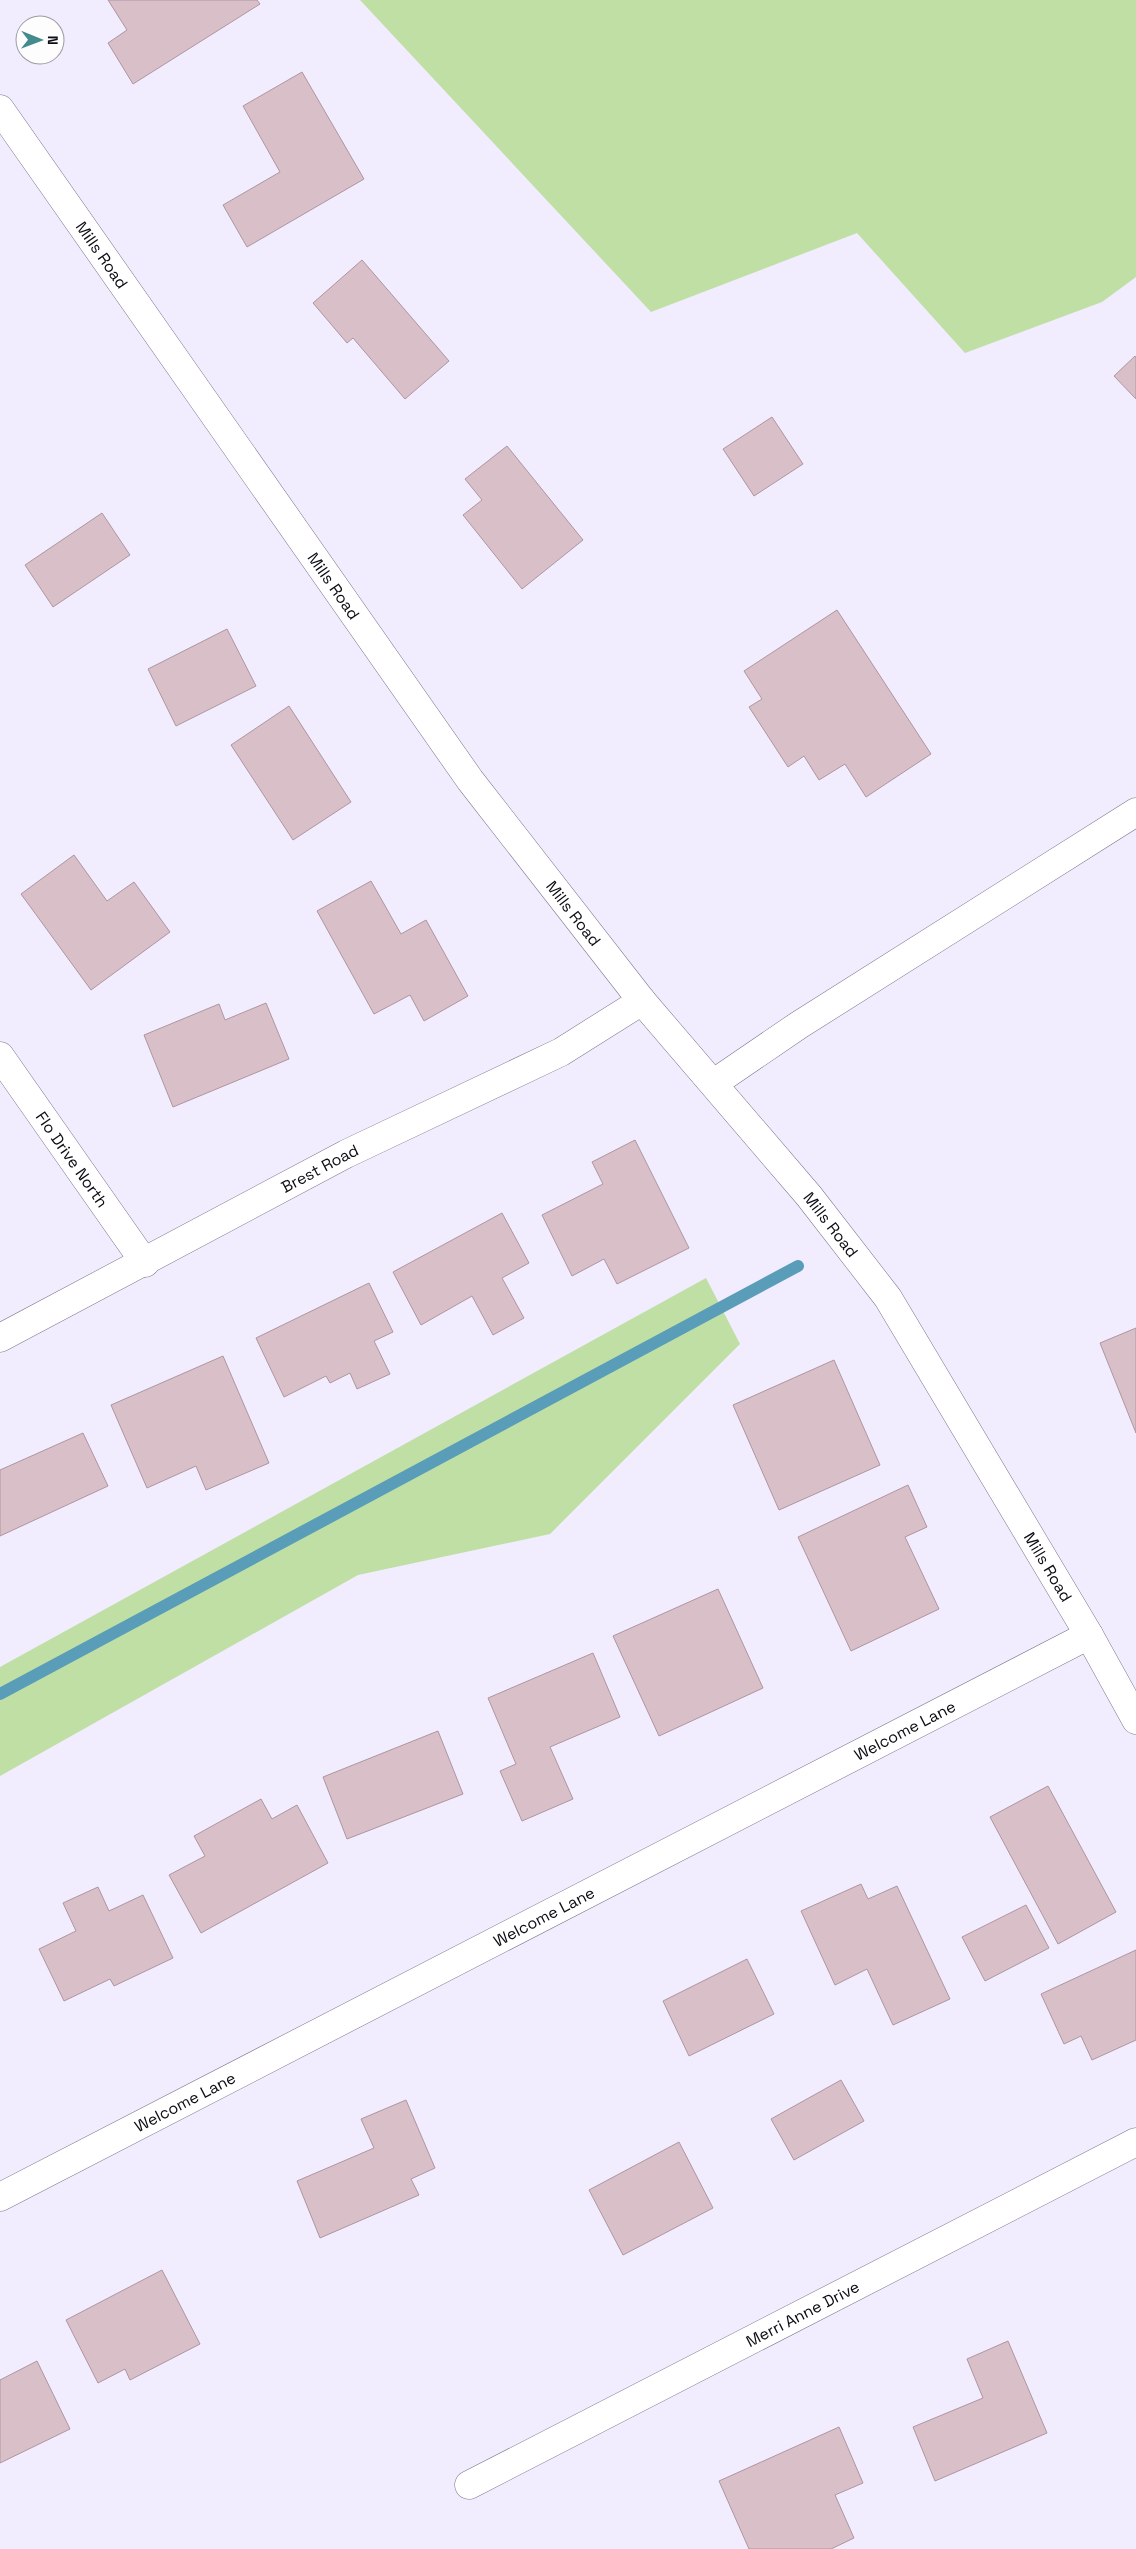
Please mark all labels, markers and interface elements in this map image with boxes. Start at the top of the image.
north arrow [15,15,65,65]
text: N [44,35,62,45]
street label: Mills Road [71,217,133,293]
street label: Mills Road [303,548,365,623]
street label: Mills Road [542,876,606,950]
street label: Flo Drive North [31,1107,113,1211]
street label: Brest Road [277,1139,362,1197]
street label: Mills Road [799,1187,863,1262]
street label: Mills Road [1019,1528,1077,1605]
street label: Welcome Lane [850,1695,959,1765]
street label: Welcome Lane [490,1881,598,1951]
street label: Welcome Lane [131,2067,239,2136]
street label: Merri Anne Drive [742,2276,863,2351]

